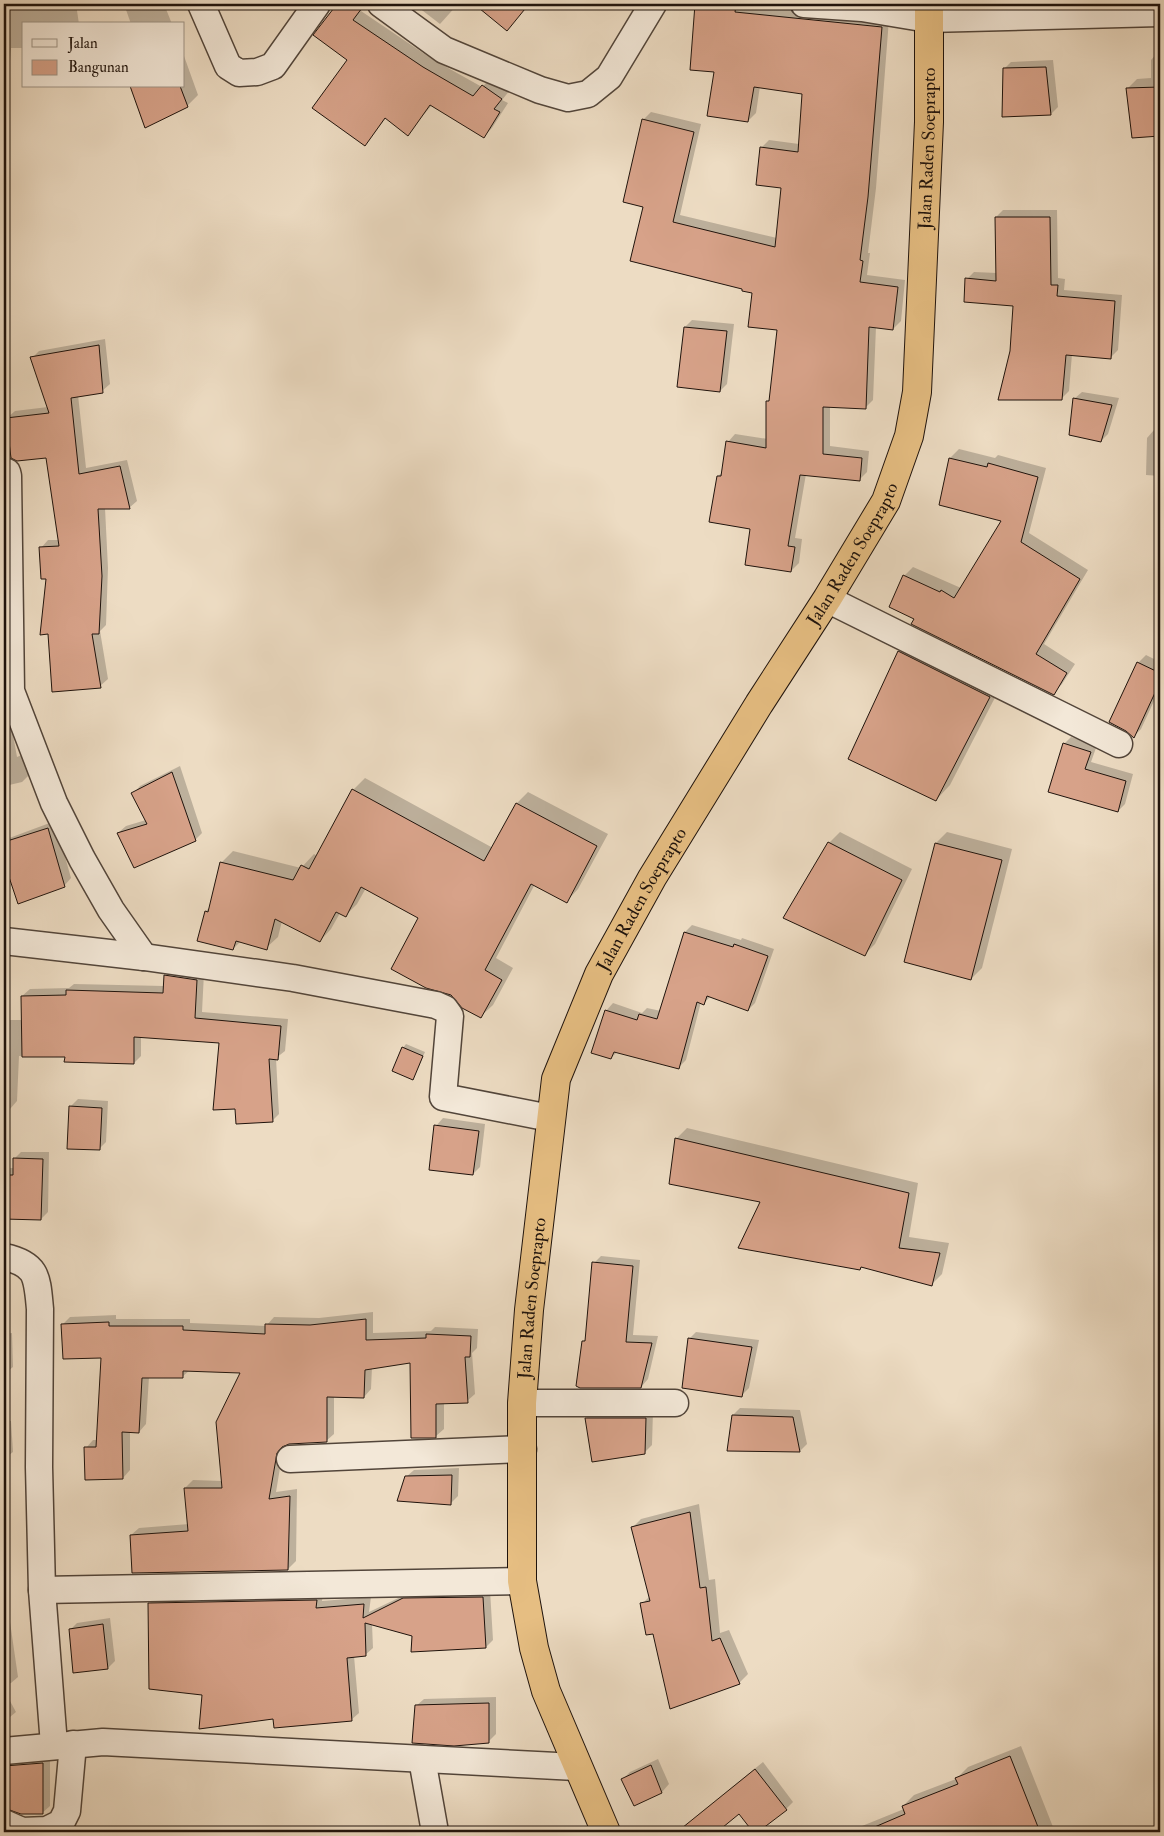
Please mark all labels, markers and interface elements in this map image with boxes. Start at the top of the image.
legend [22,22,185,88]
text: Jalan [67,34,98,54]
text: Bangunan [68,58,129,77]
street label: Jalan Raden Soeprapto [913,67,941,231]
street label: Jalan Raden Soeprapto [801,479,903,631]
street label: Jalan Raden Soeprapto [591,823,692,976]
street label: Jalan Raden Soeprapto [512,1216,551,1381]

